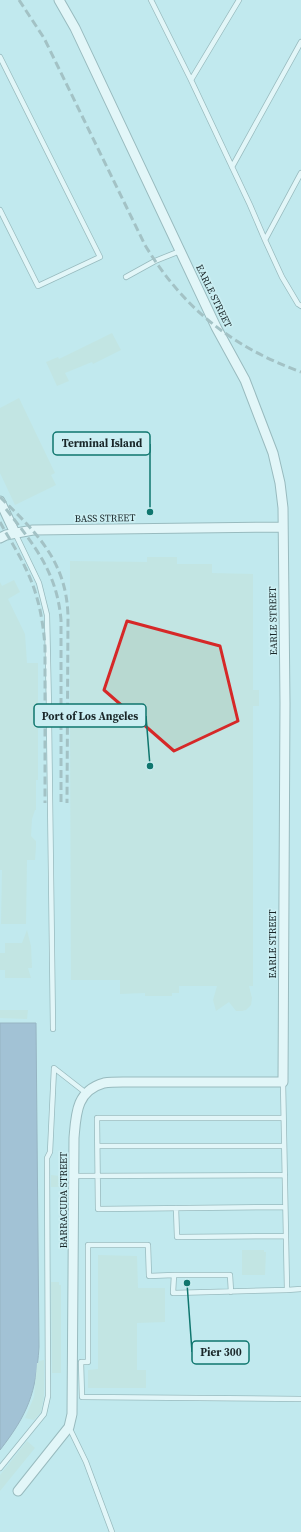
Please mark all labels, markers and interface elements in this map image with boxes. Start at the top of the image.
street label: EARLE STREET [193,262,235,330]
callout: Terminal Island [53,432,150,455]
text: Terminal Island [62,436,143,451]
street label: BASS STREET [75,511,135,525]
street label: EARLE STREET [266,586,280,656]
callout: Port of Los Angeles [34,704,146,727]
text: Port of Los Angeles [42,709,138,724]
street label: EARLE STREET [266,910,279,978]
street label: BARRACUDA STREET [57,1152,70,1248]
callout: Pier 300 [192,1341,249,1364]
text: Pier 300 [200,1345,242,1360]

